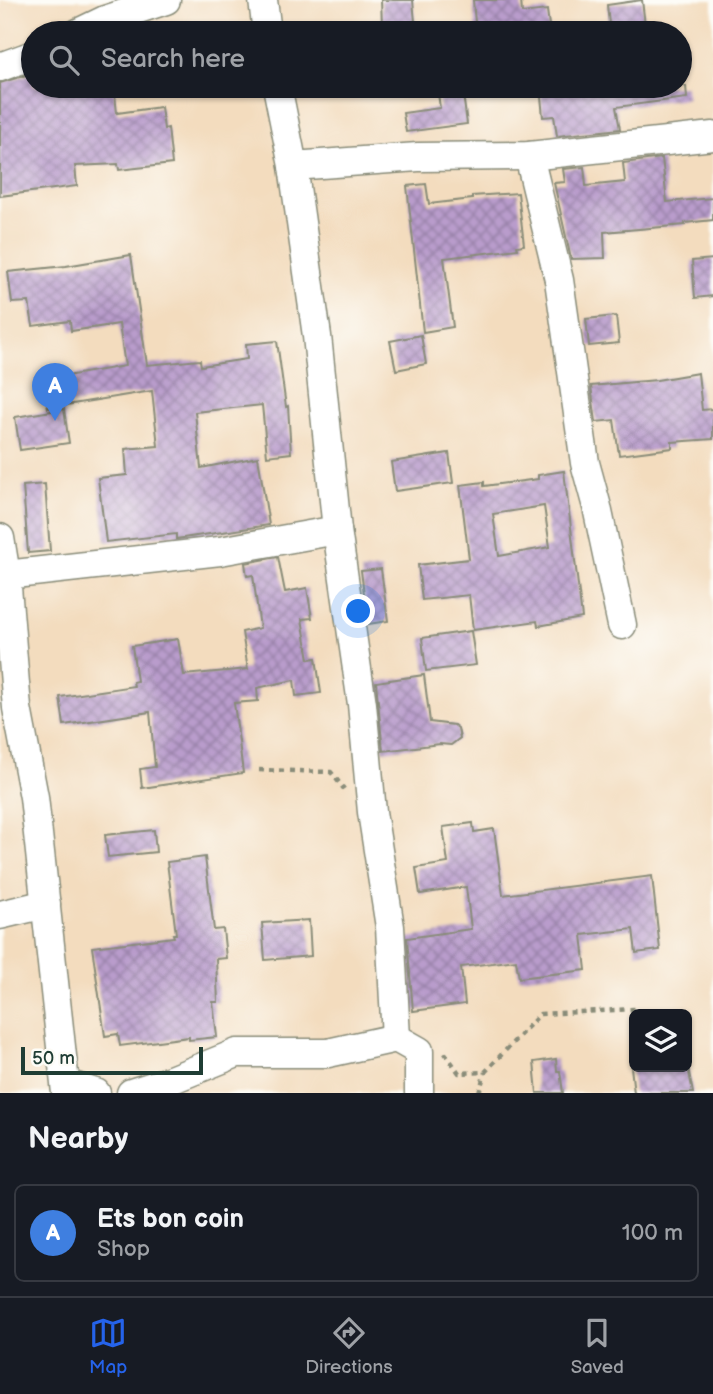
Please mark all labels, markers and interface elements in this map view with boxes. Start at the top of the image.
search box [21,21,692,98]
icon: search [45,41,83,79]
text: Search here [101,44,245,75]
pin: A [32,363,78,421]
your location [341,594,375,628]
map controls [629,1009,692,1072]
button: layers [629,1009,692,1072]
scale bar [21,1044,203,1076]
text: 50 m [32,1047,75,1070]
text: Nearby [28,1121,128,1157]
text: Ets bon coin [97,1204,244,1235]
text: A [46,1219,60,1247]
text: 100 m [622,1219,683,1247]
text: Shop [97,1235,150,1263]
tab: Map [89,1314,127,1379]
tab: Directions [305,1314,393,1379]
tab: Saved [571,1314,624,1379]

